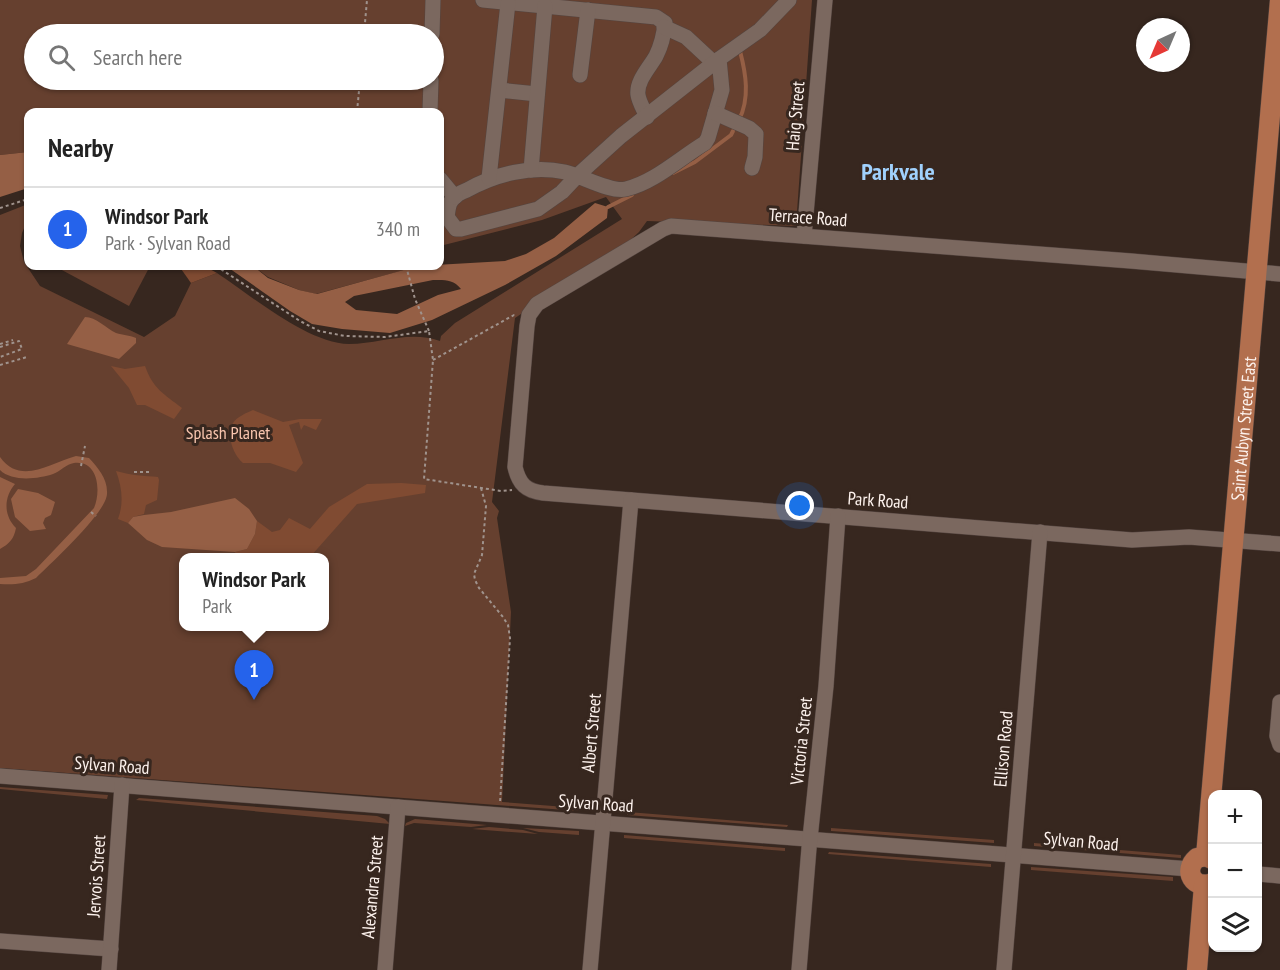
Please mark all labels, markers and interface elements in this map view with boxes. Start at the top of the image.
north arrow [1136,18,1190,72]
search box [24,24,444,90]
icon: search [45,41,78,74]
text: Search here [93,43,182,71]
street label: Haig Street [781,80,809,152]
text: Nearby [48,131,113,164]
district label: Parkvale [861,156,935,187]
text: Windsor Park [105,202,208,230]
street label: Terrace Road [768,203,848,231]
text: 1 [63,216,72,242]
text: 340 m [376,216,420,242]
text: Park · Sylvan Road [105,230,231,256]
street label: Saint Aubyn Street East [1225,356,1261,502]
park label: Splash Planet [186,421,270,444]
street label: Park Road [847,486,909,514]
your location [785,491,814,520]
popup [179,553,329,631]
text: Windsor Park [202,565,306,593]
text: Park [202,593,232,619]
pin: 1 [234,650,274,700]
street label: Albert Street [576,692,606,774]
street label: Victoria Street [785,696,817,787]
street label: Ellison Road [988,710,1018,788]
street label: Sylvan Road [74,751,150,779]
street label: Sylvan Road [558,789,634,817]
map controls [1208,790,1262,952]
button: + [1208,790,1262,844]
street label: Sylvan Road [1043,826,1119,856]
street label: Jervois Street [82,834,110,919]
street label: Alexandra Street [356,834,388,939]
button: − [1208,844,1262,898]
button: layers [1208,898,1262,952]

